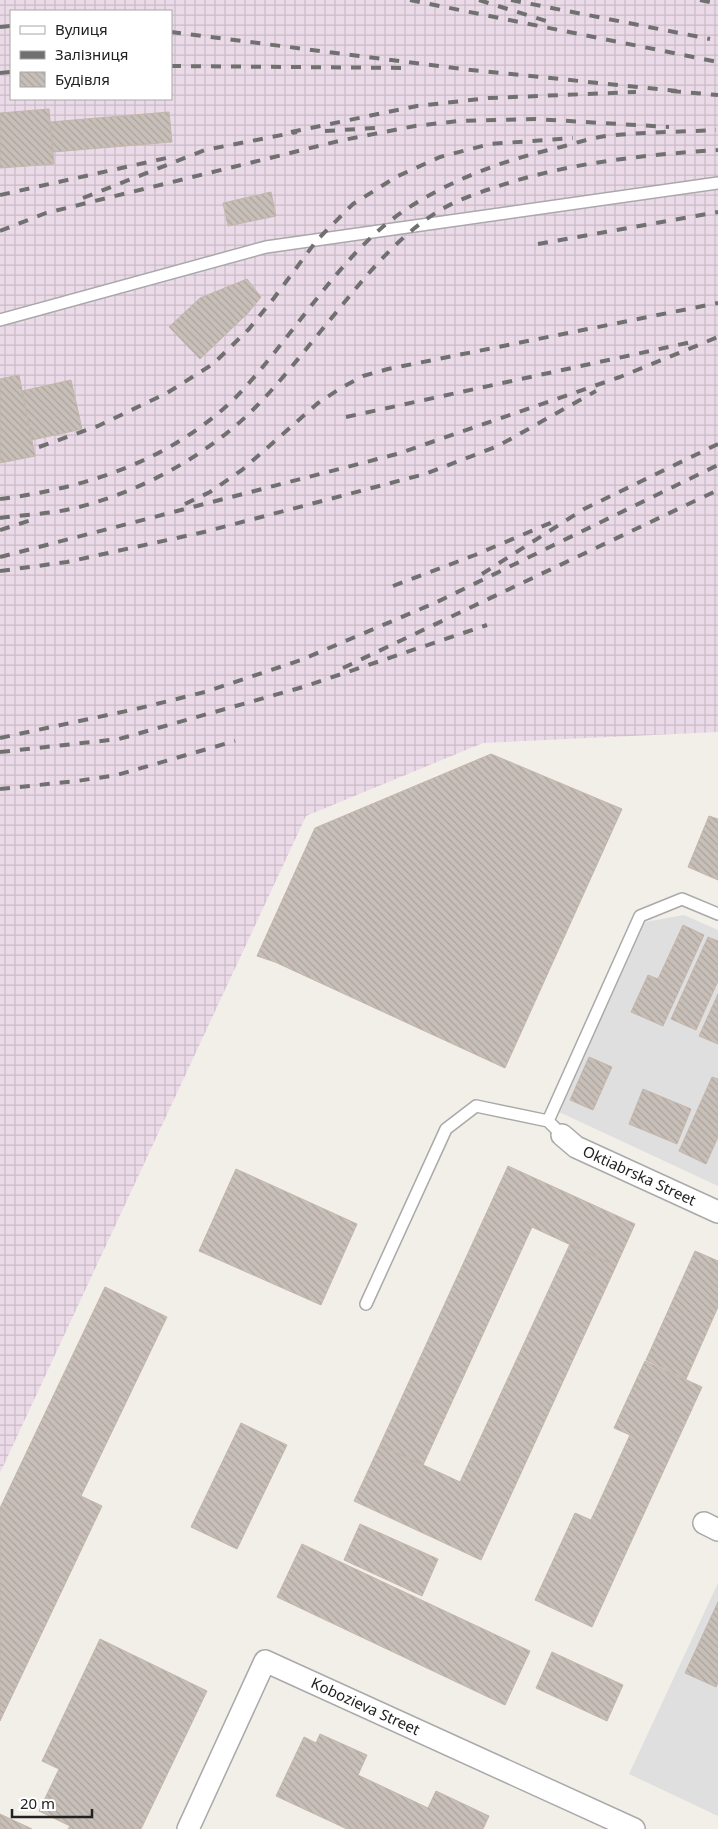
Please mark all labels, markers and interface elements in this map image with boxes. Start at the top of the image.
legend [10,10,172,100]
text: Вулиця [55,19,108,39]
text: Залізниця [55,44,128,64]
text: Будівля [55,69,110,89]
street label: Oktiabrska Street [580,1140,700,1210]
street label: Kobozieva Street [308,1672,424,1739]
scale bar [12,1786,92,1818]
text: 20 m [20,1793,55,1813]

